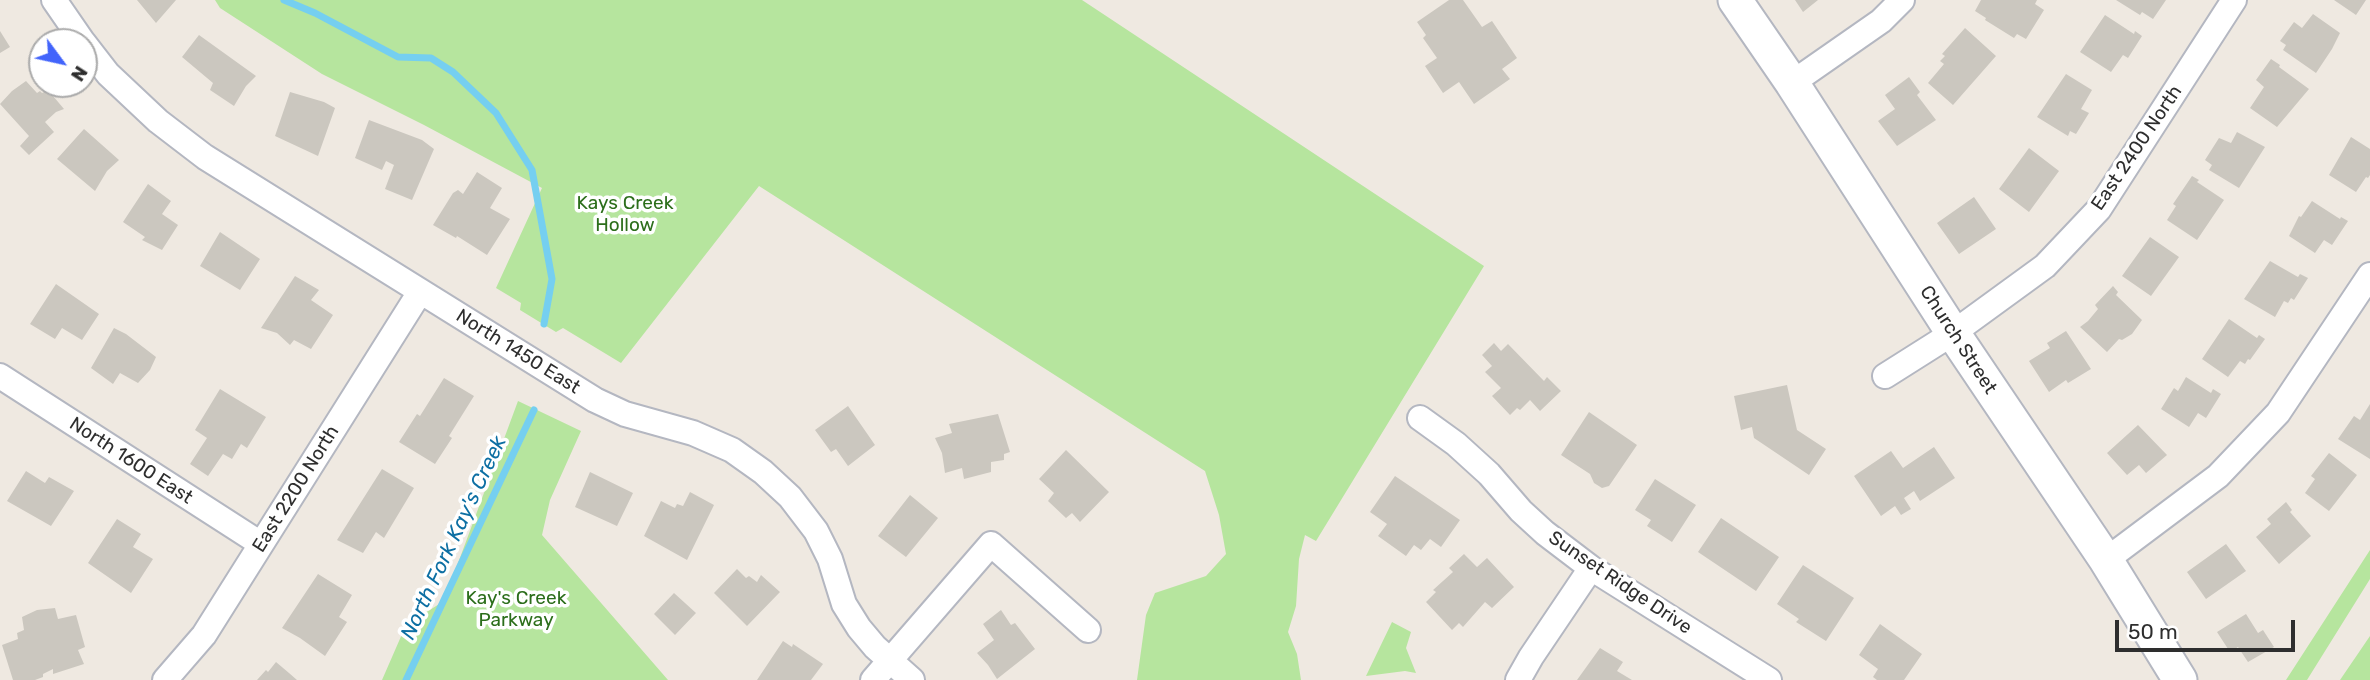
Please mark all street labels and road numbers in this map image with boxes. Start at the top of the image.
street label: East 2400 North [2087,81,2187,215]
street label: Church Street [1915,282,2001,398]
street label: North 1450 East [452,305,584,399]
street label: North 1600 East [65,413,197,509]
street label: East 2200 North [248,421,344,557]
street label: Sunset Ridge Drive [1544,527,1696,639]

